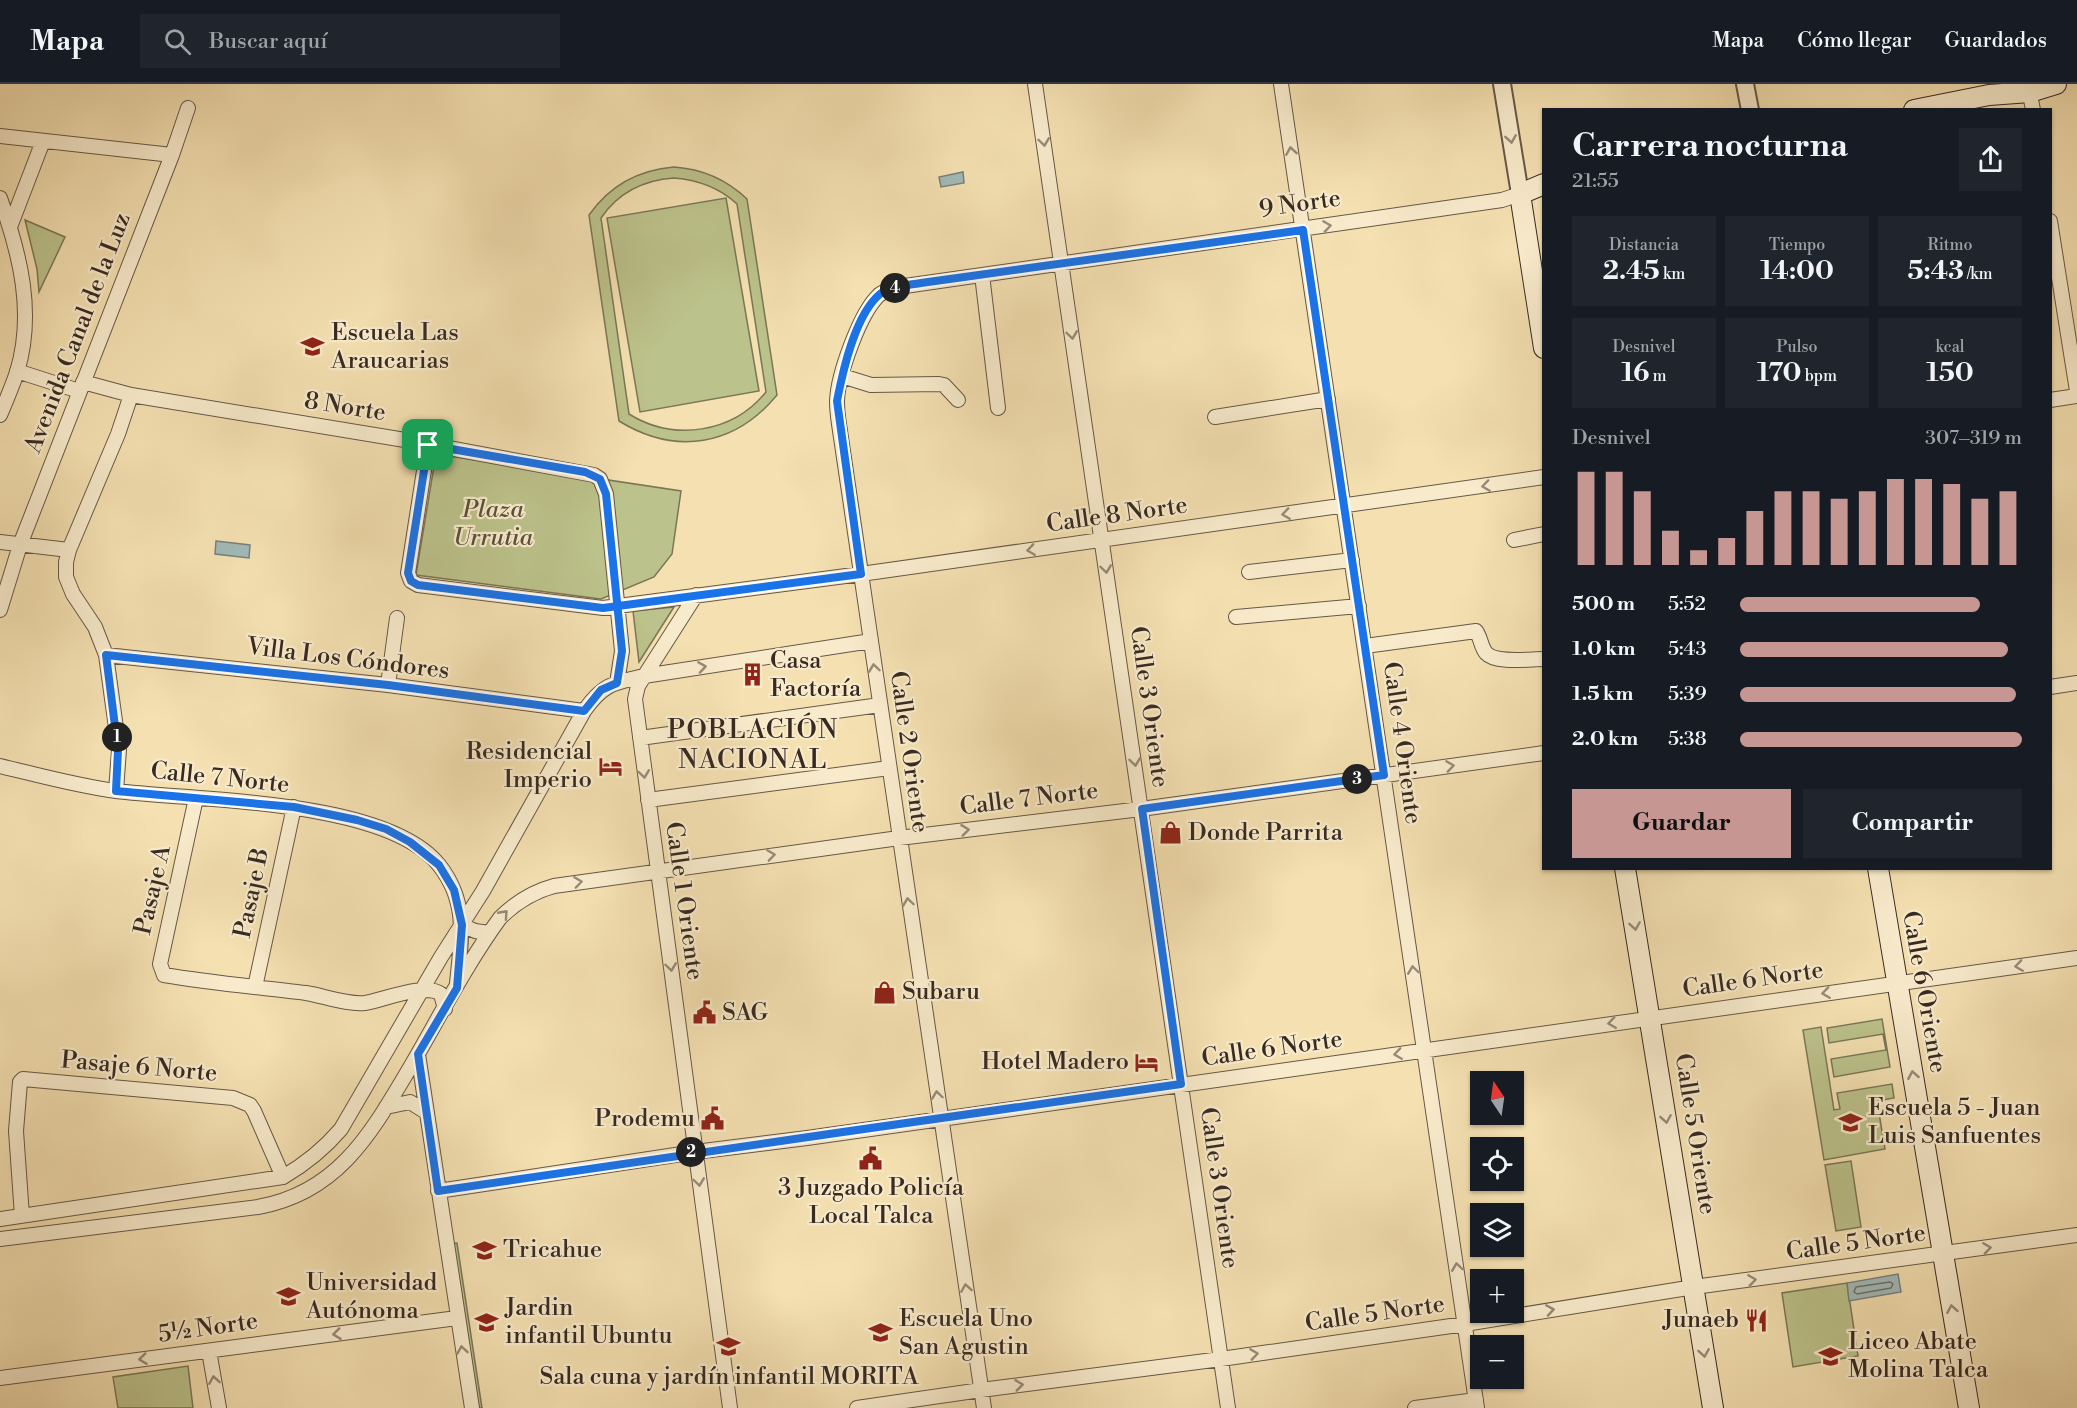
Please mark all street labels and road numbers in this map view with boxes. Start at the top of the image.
street label: 9 Norte [1257,183,1343,225]
street label: Avenida Canal de la Luz [18,209,138,458]
street label: 8 Norte [302,386,388,428]
street label: Calle 8 Norte [1045,490,1189,540]
street label: Calle 3 Oriente [1123,624,1175,790]
street label: Villa Los Cóndores [244,632,451,686]
street label: Calle 4 Oriente [1376,660,1428,826]
street label: Calle 2 Oriente [883,669,935,835]
street label: Calle 7 Norte [149,756,291,800]
street label: Calle 7 Norte [958,776,1100,822]
street label: Calle 1 Oriente [658,820,710,982]
street label: Pasaje A [128,842,178,938]
street label: Pasaje B [228,845,276,941]
street label: Calle 6 Oriente [1895,909,1953,1075]
street label: Calle 6 Norte [1681,955,1825,1005]
street label: Calle 6 Norte [1200,1024,1344,1074]
street label: Pasaje 6 Norte [60,1045,218,1089]
street label: Calle 5 Oriente [1667,1051,1723,1217]
street label: Calle 3 Oriente [1193,1105,1245,1271]
street label: Calle 5 Norte [1784,1218,1928,1268]
street label: Calle 5 Norte [1303,1289,1447,1339]
street label: 5½ Norte [156,1306,260,1350]

